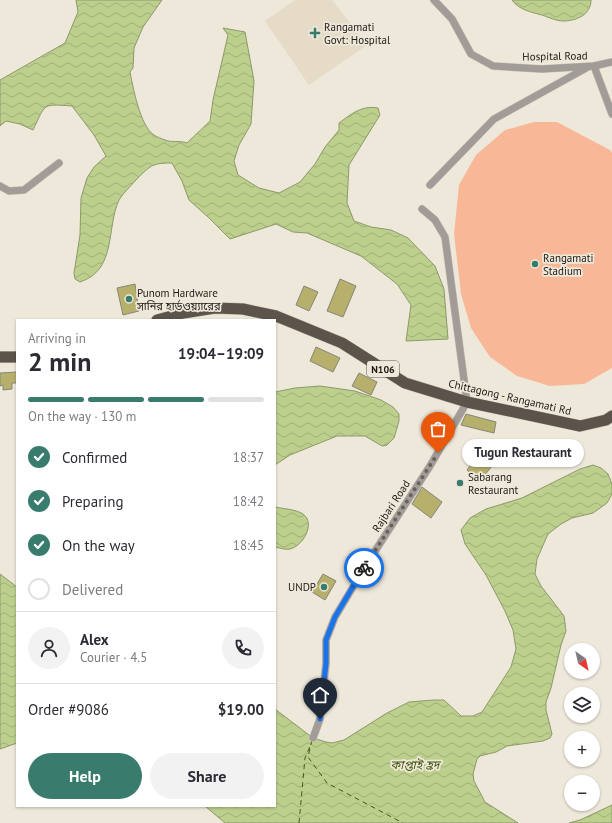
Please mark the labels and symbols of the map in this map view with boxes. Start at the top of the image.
place label: Rangamati Govt: Hospital [324,20,391,47]
marker: Rangamati Govt: Hospital [309,27,321,39]
street label: Hospital Road [522,48,588,64]
place label: Rangamati Stadium [543,251,593,278]
marker: Rangamati Stadium [530,259,540,269]
place label: Punom Hardware সানির হার্ডওয়্যারের [136,286,221,313]
marker: Punom Hardware সানির হার্ডওয়্যারের [124,294,134,304]
road number: N106 [367,361,399,377]
street label: Chittagong - Rangamati Rd [447,376,573,418]
pin [421,412,455,453]
callout: Tugun Restaurant [462,439,584,467]
place label: Sabarang Restaurant [468,470,519,497]
street label: Rajbari Road [369,477,413,535]
marker: Sabarang Restaurant [455,478,465,488]
courier [344,548,384,588]
place label: UNDP [288,580,316,594]
marker: UNDP [319,582,329,592]
north arrow [564,643,600,679]
pin [303,678,337,719]
water label: কাপ্তাই হ্রদ [391,757,442,772]

